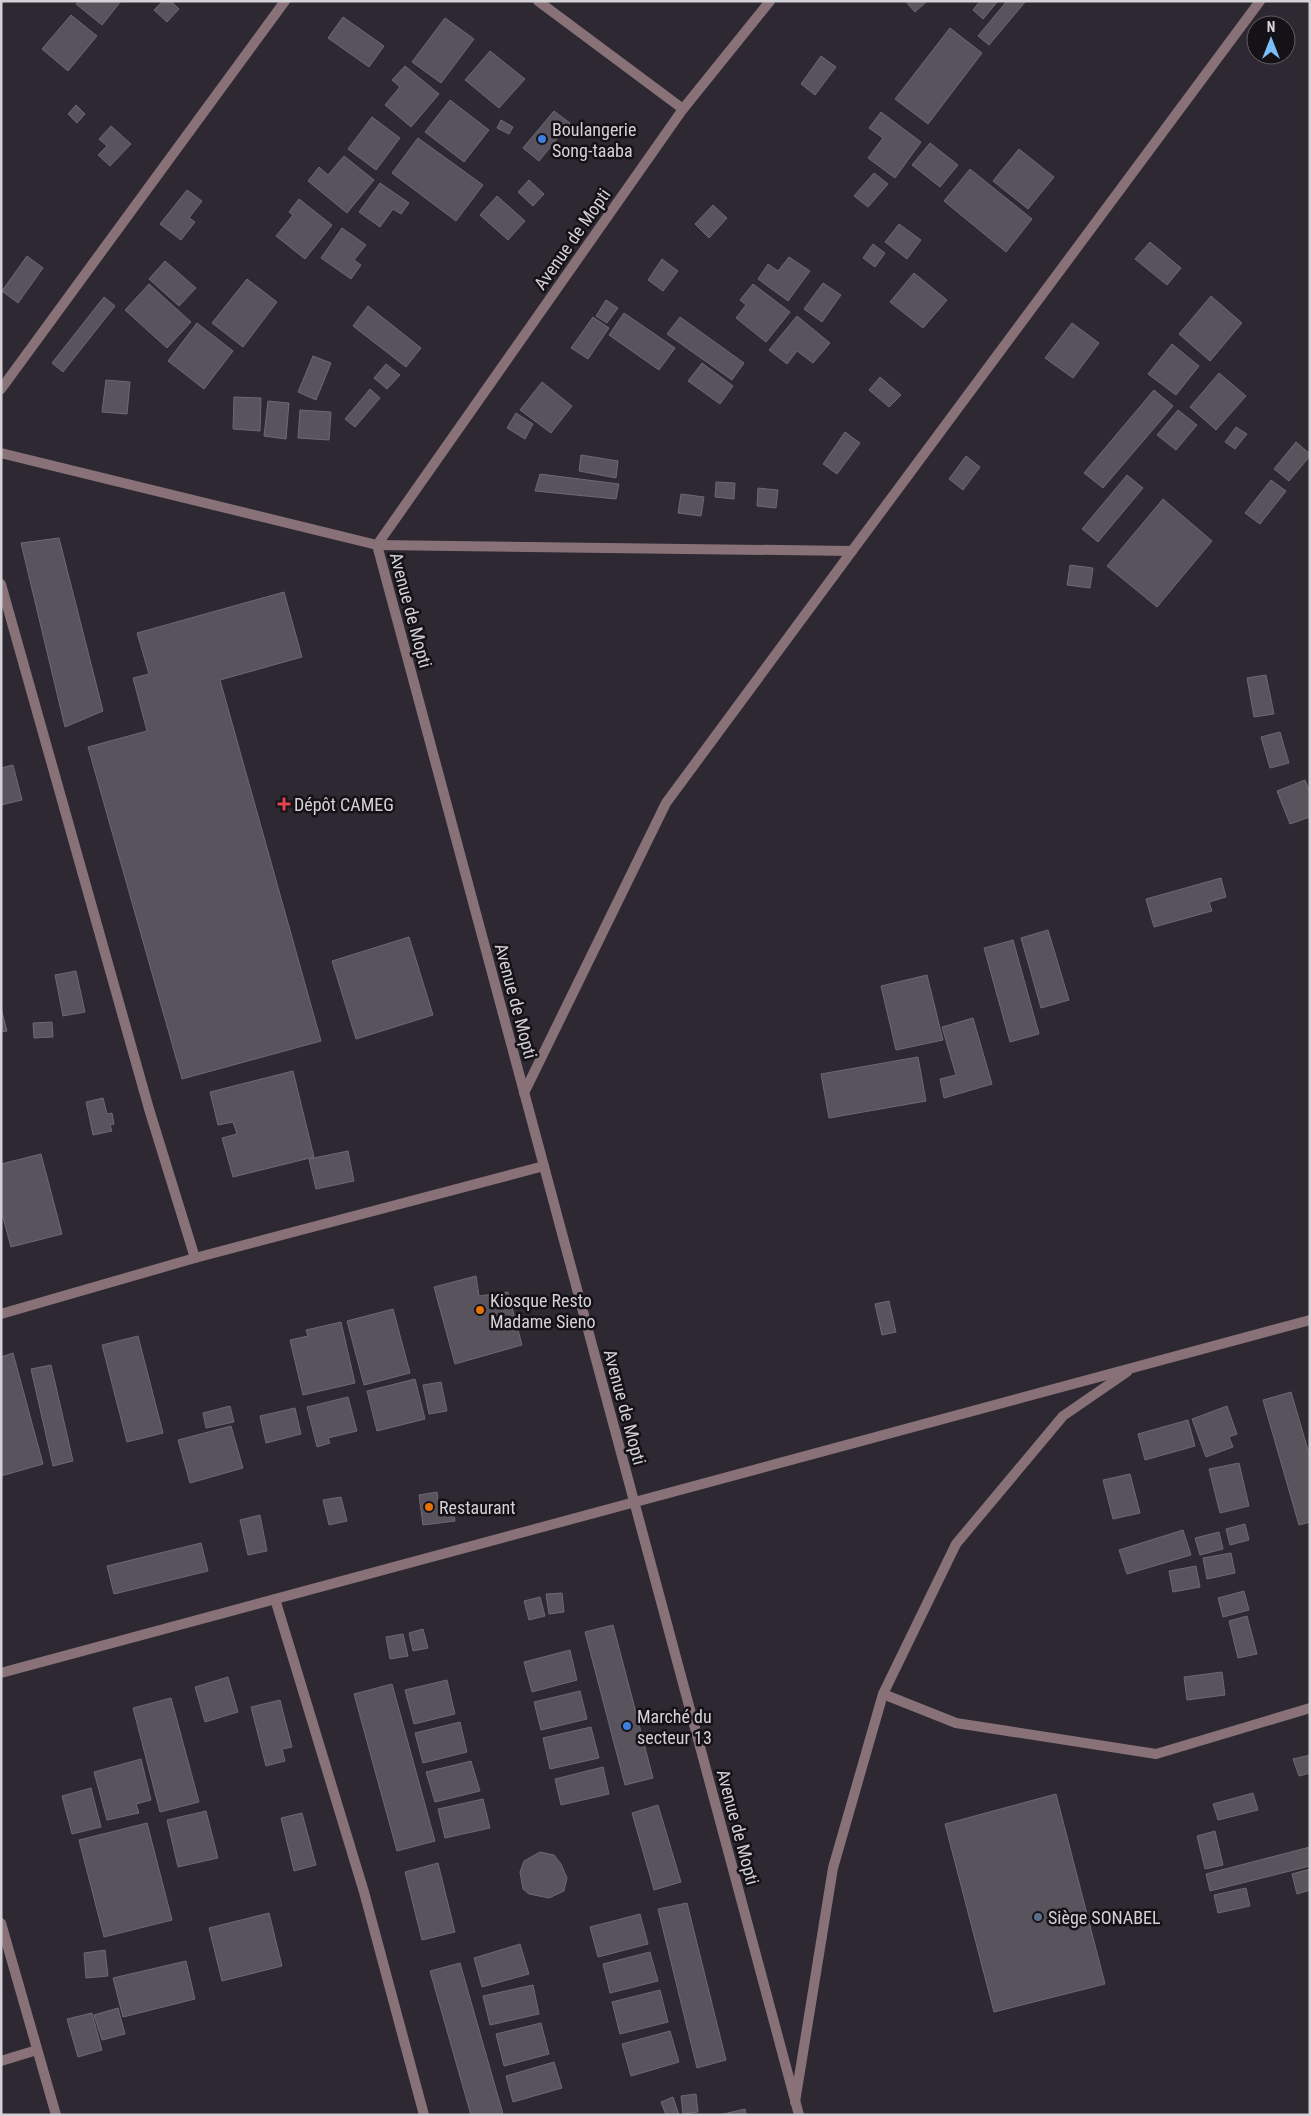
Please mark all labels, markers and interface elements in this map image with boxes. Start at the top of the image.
north arrow [1246,15,1296,65]
text: N [1267,19,1275,35]
place label: Boulangerie Song-taaba [552,119,636,161]
marker: Boulangerie Song-taaba [536,133,548,145]
street label: Avenue de Mopti [529,184,615,294]
street label: Avenue de Mopti [386,550,436,670]
place label: Dépôt CAMEG [294,794,394,815]
marker: Dépôt CAMEG [278,798,290,810]
street label: Avenue de Mopti [491,941,541,1061]
place label: Kiosque Resto Madame Sieno [490,1290,596,1332]
marker: Kiosque Resto Madame Sieno [474,1304,486,1316]
street label: Avenue de Mopti [600,1347,650,1467]
place label: Restaurant [439,1497,516,1518]
marker: Restaurant [423,1501,435,1513]
place label: Marché du secteur 13 [637,1706,712,1748]
marker: Marché du secteur 13 [621,1720,633,1732]
street label: Avenue de Mopti [713,1767,763,1887]
place label: Siège SONABEL [1048,1907,1161,1928]
marker: Siège SONABEL [1032,1911,1044,1923]

